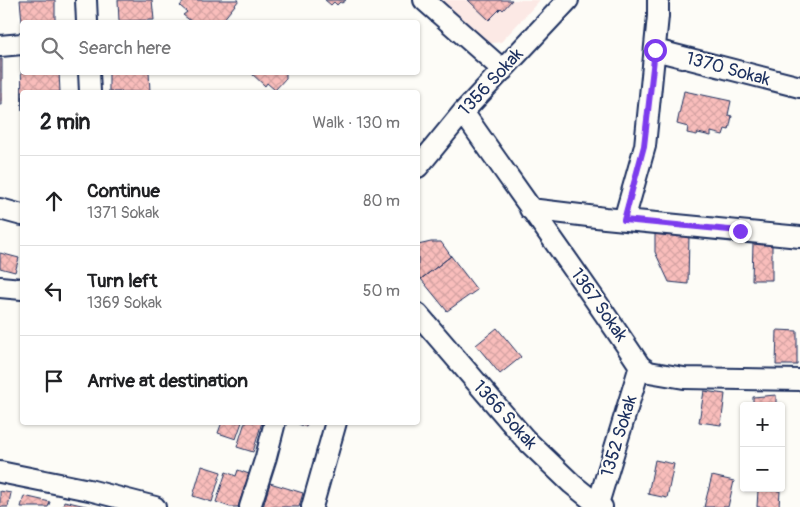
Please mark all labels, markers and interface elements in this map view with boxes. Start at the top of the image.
search box [20,20,420,75]
icon: search [38,34,66,62]
text: Search here [78,36,171,60]
route start [644,39,667,62]
street label: 1356 Sokak [454,43,529,121]
street label: 1370 Sokak [683,47,773,91]
text: 2 min [40,109,90,136]
text: Walk · 130 m [313,113,400,133]
text: Continue [87,179,160,203]
icon: ahead [40,187,68,215]
text: 80 m [363,191,400,211]
text: 1371 Sokak [87,203,159,223]
route end [729,220,752,243]
street label: 1367 Sokak [565,264,633,347]
text: Turn left [87,269,157,293]
icon: left [40,277,68,305]
text: 50 m [363,281,400,301]
text: 1369 Sokak [87,293,162,313]
icon: arrive [40,367,68,395]
text: Arrive at destination [87,369,248,393]
street label: 1366 Sokak [468,376,542,455]
street label: 1352 Sokak [596,392,642,480]
map controls [740,402,785,492]
button: + [740,402,785,447]
button: − [740,447,785,492]

